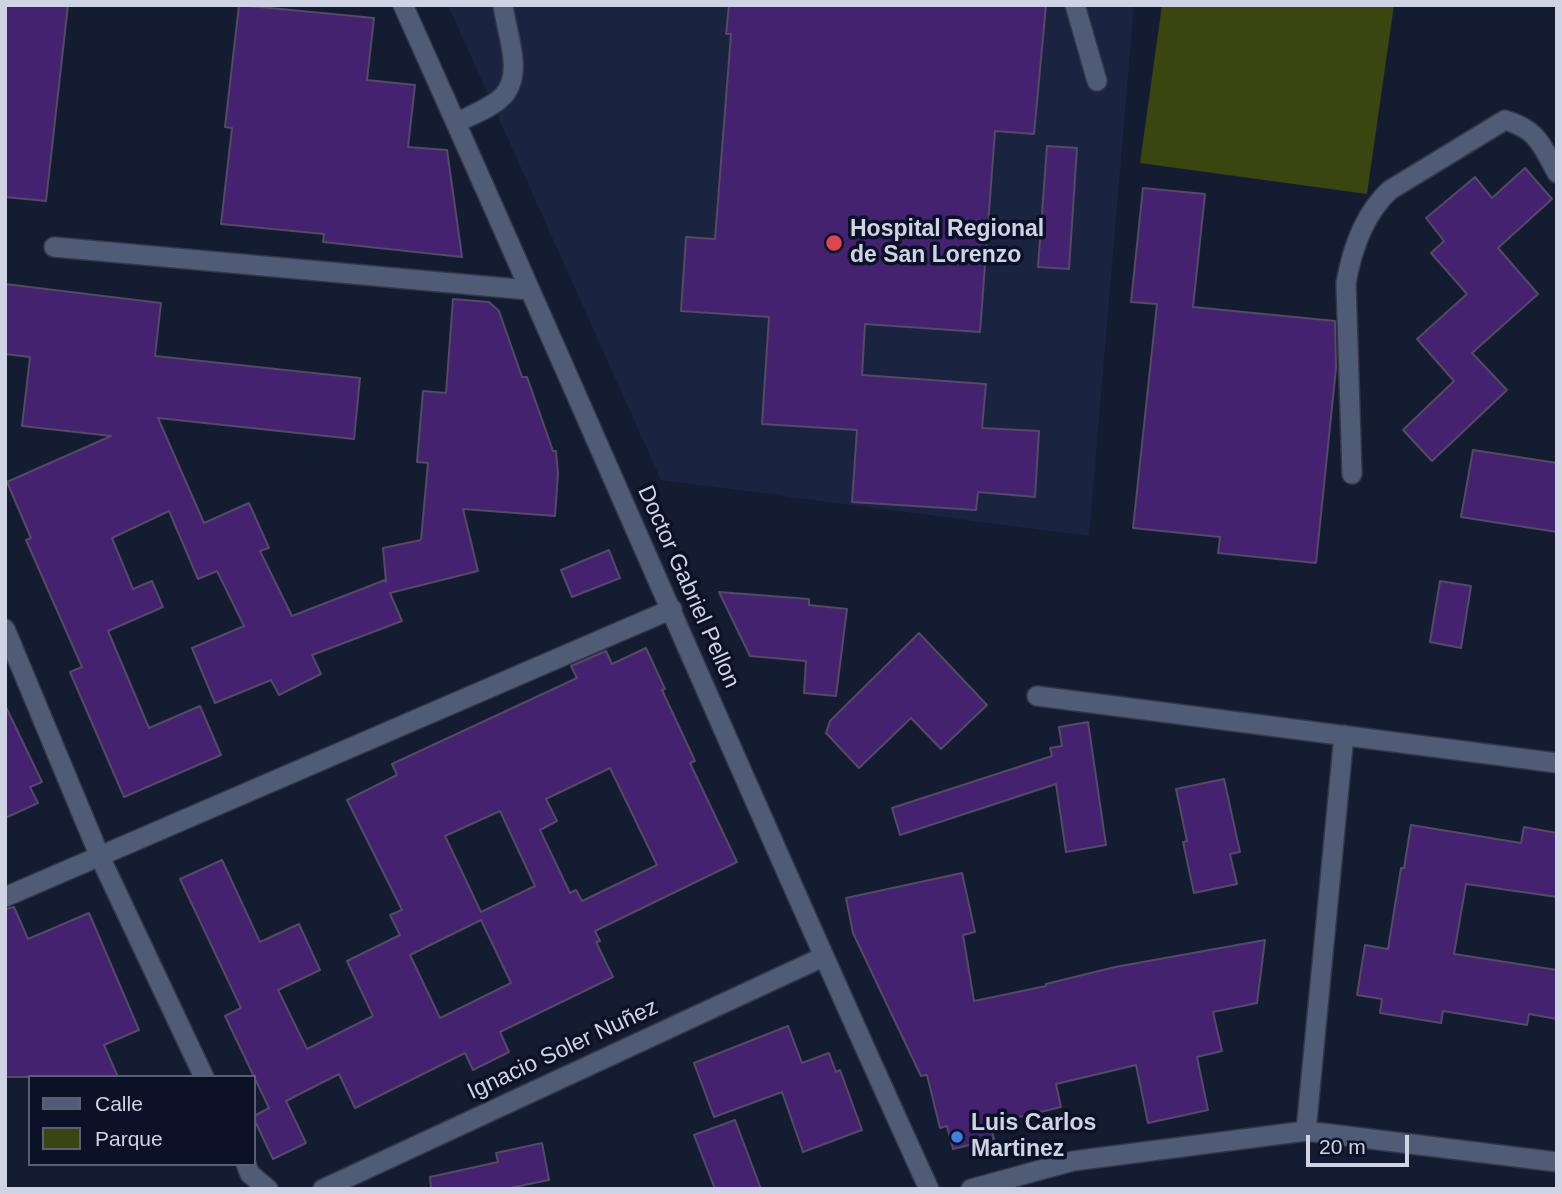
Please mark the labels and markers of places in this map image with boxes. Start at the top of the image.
place label: Hospital Regional de San Lorenzo [850,216,1044,270]
marker: Hospital Regional de San Lorenzo [824,233,844,253]
place label: Luis Carlos Martinez [971,1110,1096,1164]
marker: Luis Carlos Martinez [949,1129,965,1145]

